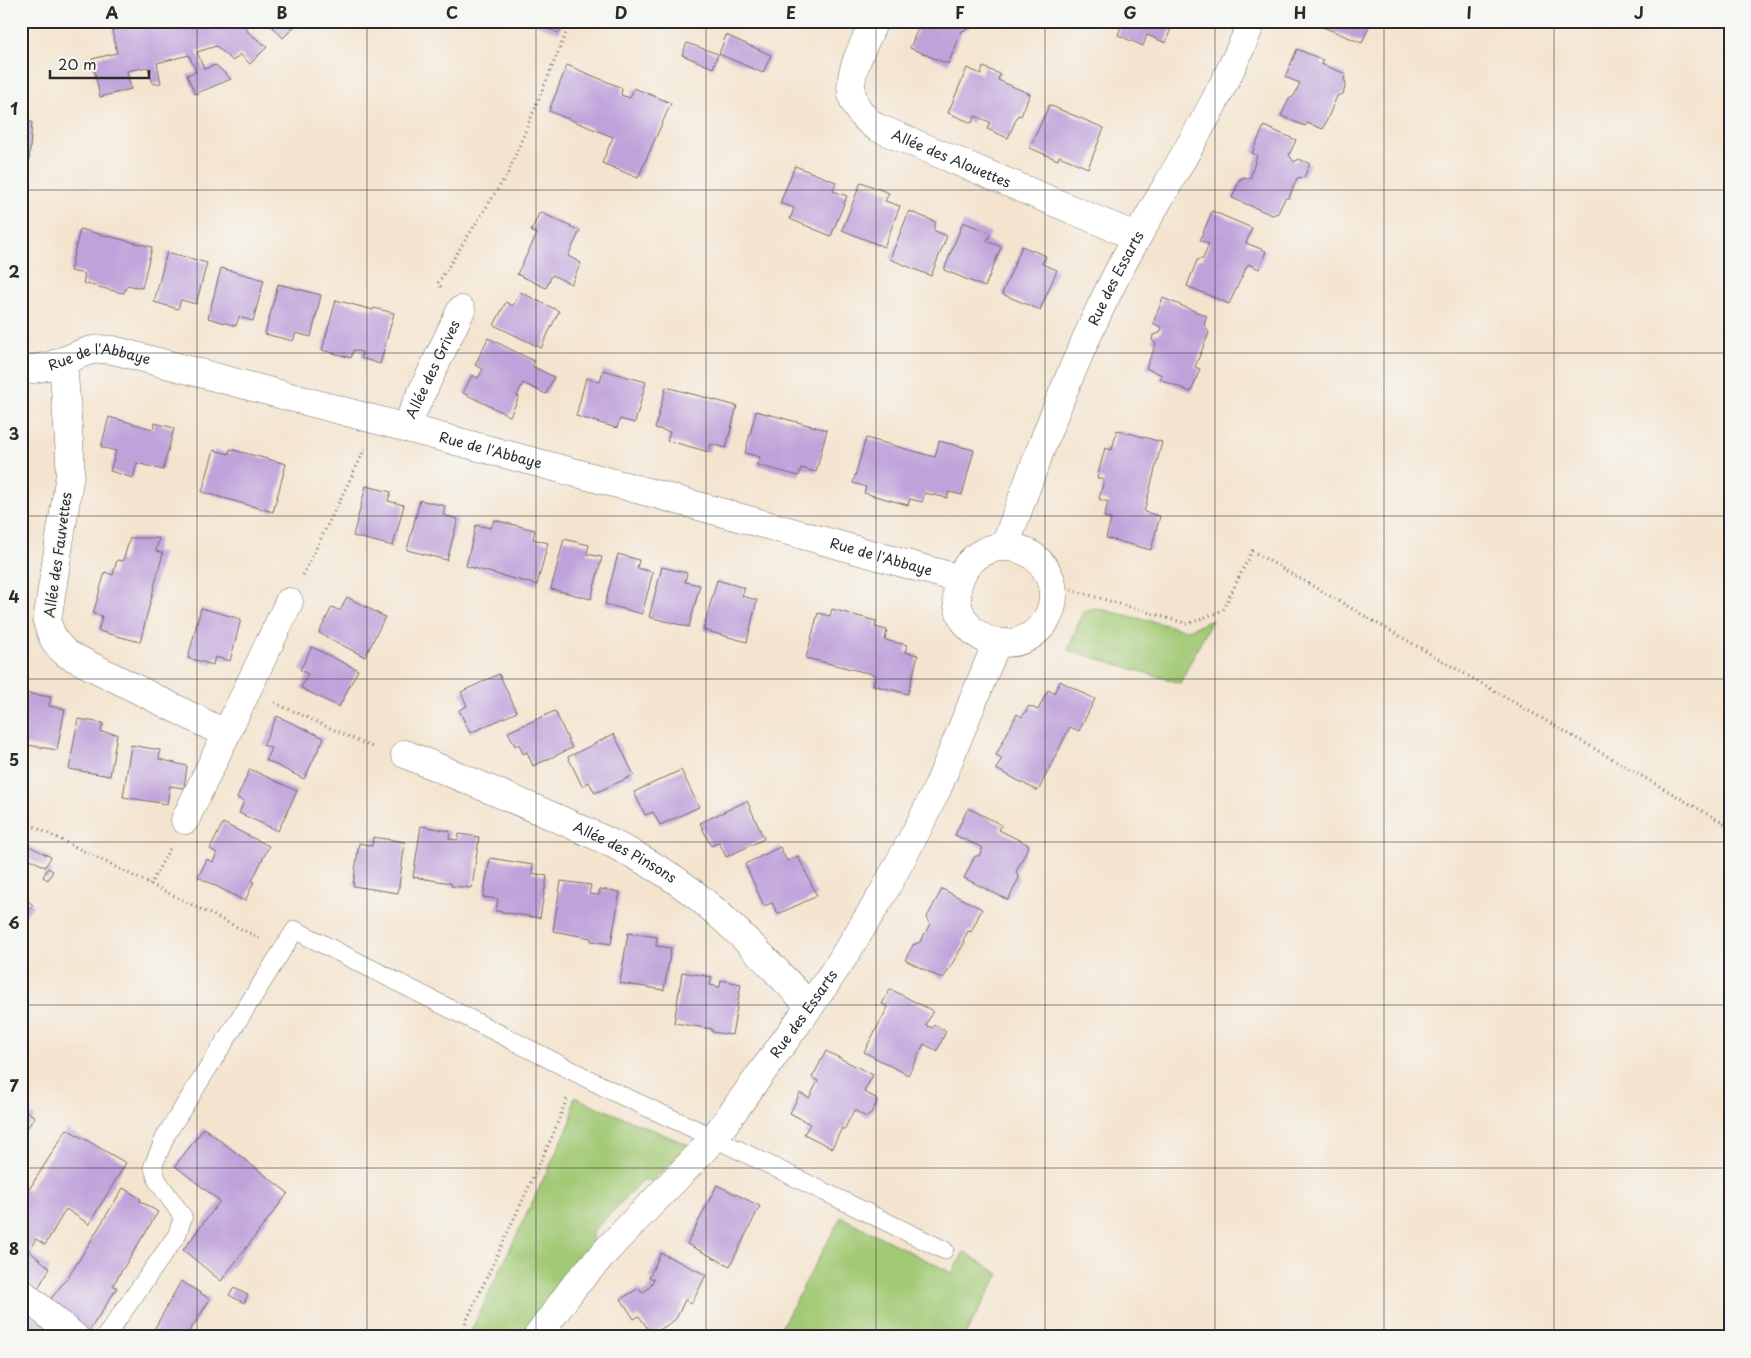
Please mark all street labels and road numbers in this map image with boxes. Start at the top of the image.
street label: Allée des Alouettes [889,124,1014,193]
street label: Rue des Essarts [1082,227,1149,329]
street label: Allée des Grives [400,316,465,422]
street label: Rue de l'Abbaye [45,338,153,375]
street label: Rue de l'Abbaye [437,426,544,473]
street label: Allée des Fauvettes [38,491,77,619]
street label: Rue de l'Abbaye [828,532,935,581]
street label: Allée des Pinsons [570,816,681,888]
street label: Rue des Essarts [765,965,842,1062]

